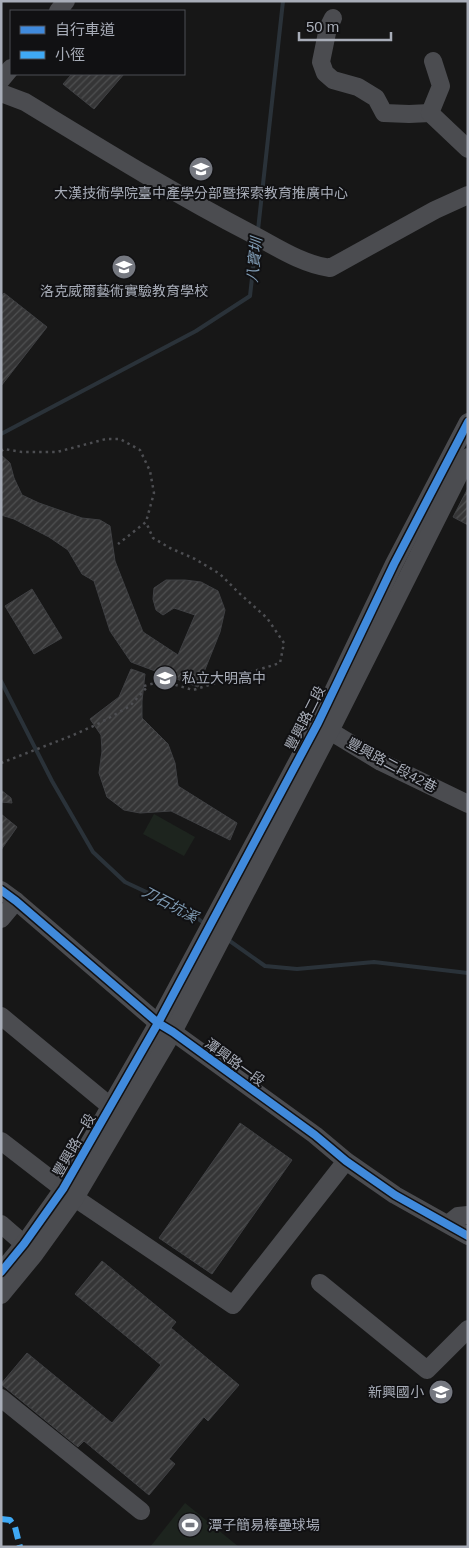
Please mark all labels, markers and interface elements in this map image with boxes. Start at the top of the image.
legend [10,10,185,75]
scale bar [299,10,392,42]
text: 50 m [306,18,339,35]
text: 自行車道 [55,21,115,38]
text: 小徑 [55,46,85,63]
school or university icon: 大漢技術學院臺中產學分部暨探索教育推廣中心 [188,156,214,182]
place label: 大漢技術學院臺中產學分部暨探索教育推廣中心 [54,185,348,201]
water label: 八寶圳 [243,235,265,283]
school or university icon: 洛克威爾藝術實驗教育學校 [111,254,137,280]
place label: 洛克威爾藝術實驗教育學校 [40,283,208,299]
school or university icon: 私立大明高中 [152,665,178,691]
place label: 私立大明高中 [182,670,266,686]
street label: 豐興路二段 [282,683,328,753]
street label: 豐興路二段42巷 [344,735,440,795]
water label: 刀石坑溪 [140,882,202,927]
street label: 潭興路一段 [202,1035,268,1089]
street label: 豐興路一段 [50,1111,98,1179]
school or university icon: 新興國小 [428,1379,454,1405]
place label: 新興國小 [368,1384,424,1400]
sports icon: 潭子簡易棒壘球場 [177,1512,203,1538]
place label: 潭子簡易棒壘球場 [208,1517,320,1533]

